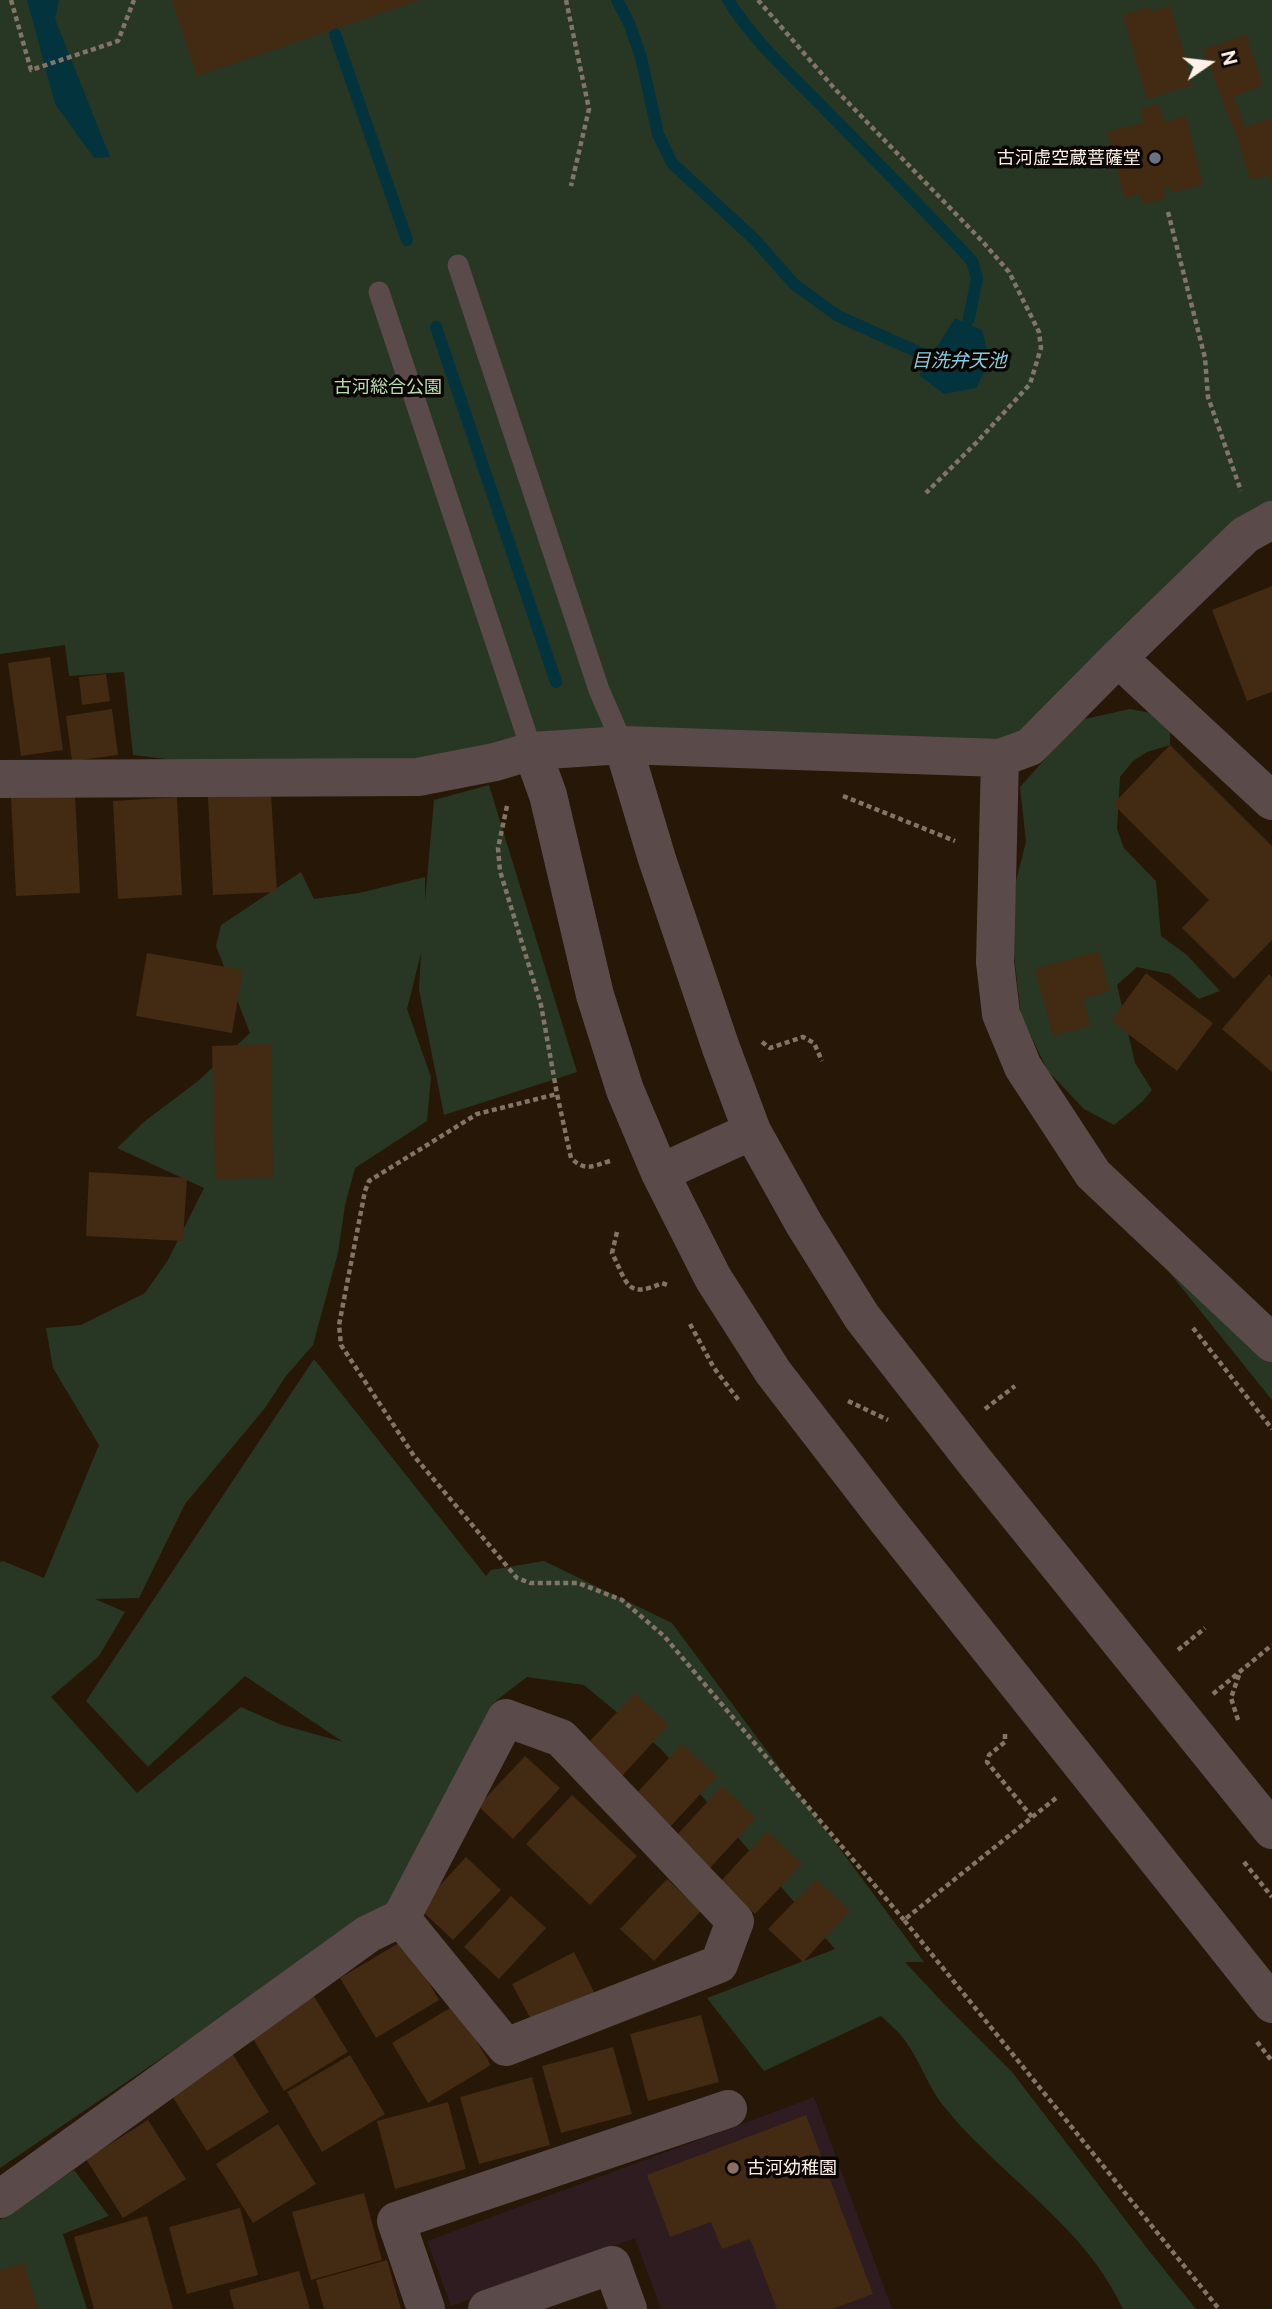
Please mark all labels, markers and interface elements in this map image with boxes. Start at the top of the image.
north arrow [1174,28,1244,98]
text: N [1217,48,1242,68]
place label: 古河虚空蔵菩薩堂 [997,147,1141,169]
marker: 古河虚空蔵菩薩堂 [1147,150,1163,166]
water label: 目洗弁天池 [912,350,1006,372]
park label: 古河総合公園 [334,376,442,398]
place label: 古河幼稚園 [747,2157,837,2179]
marker: 古河幼稚園 [725,2160,741,2176]

